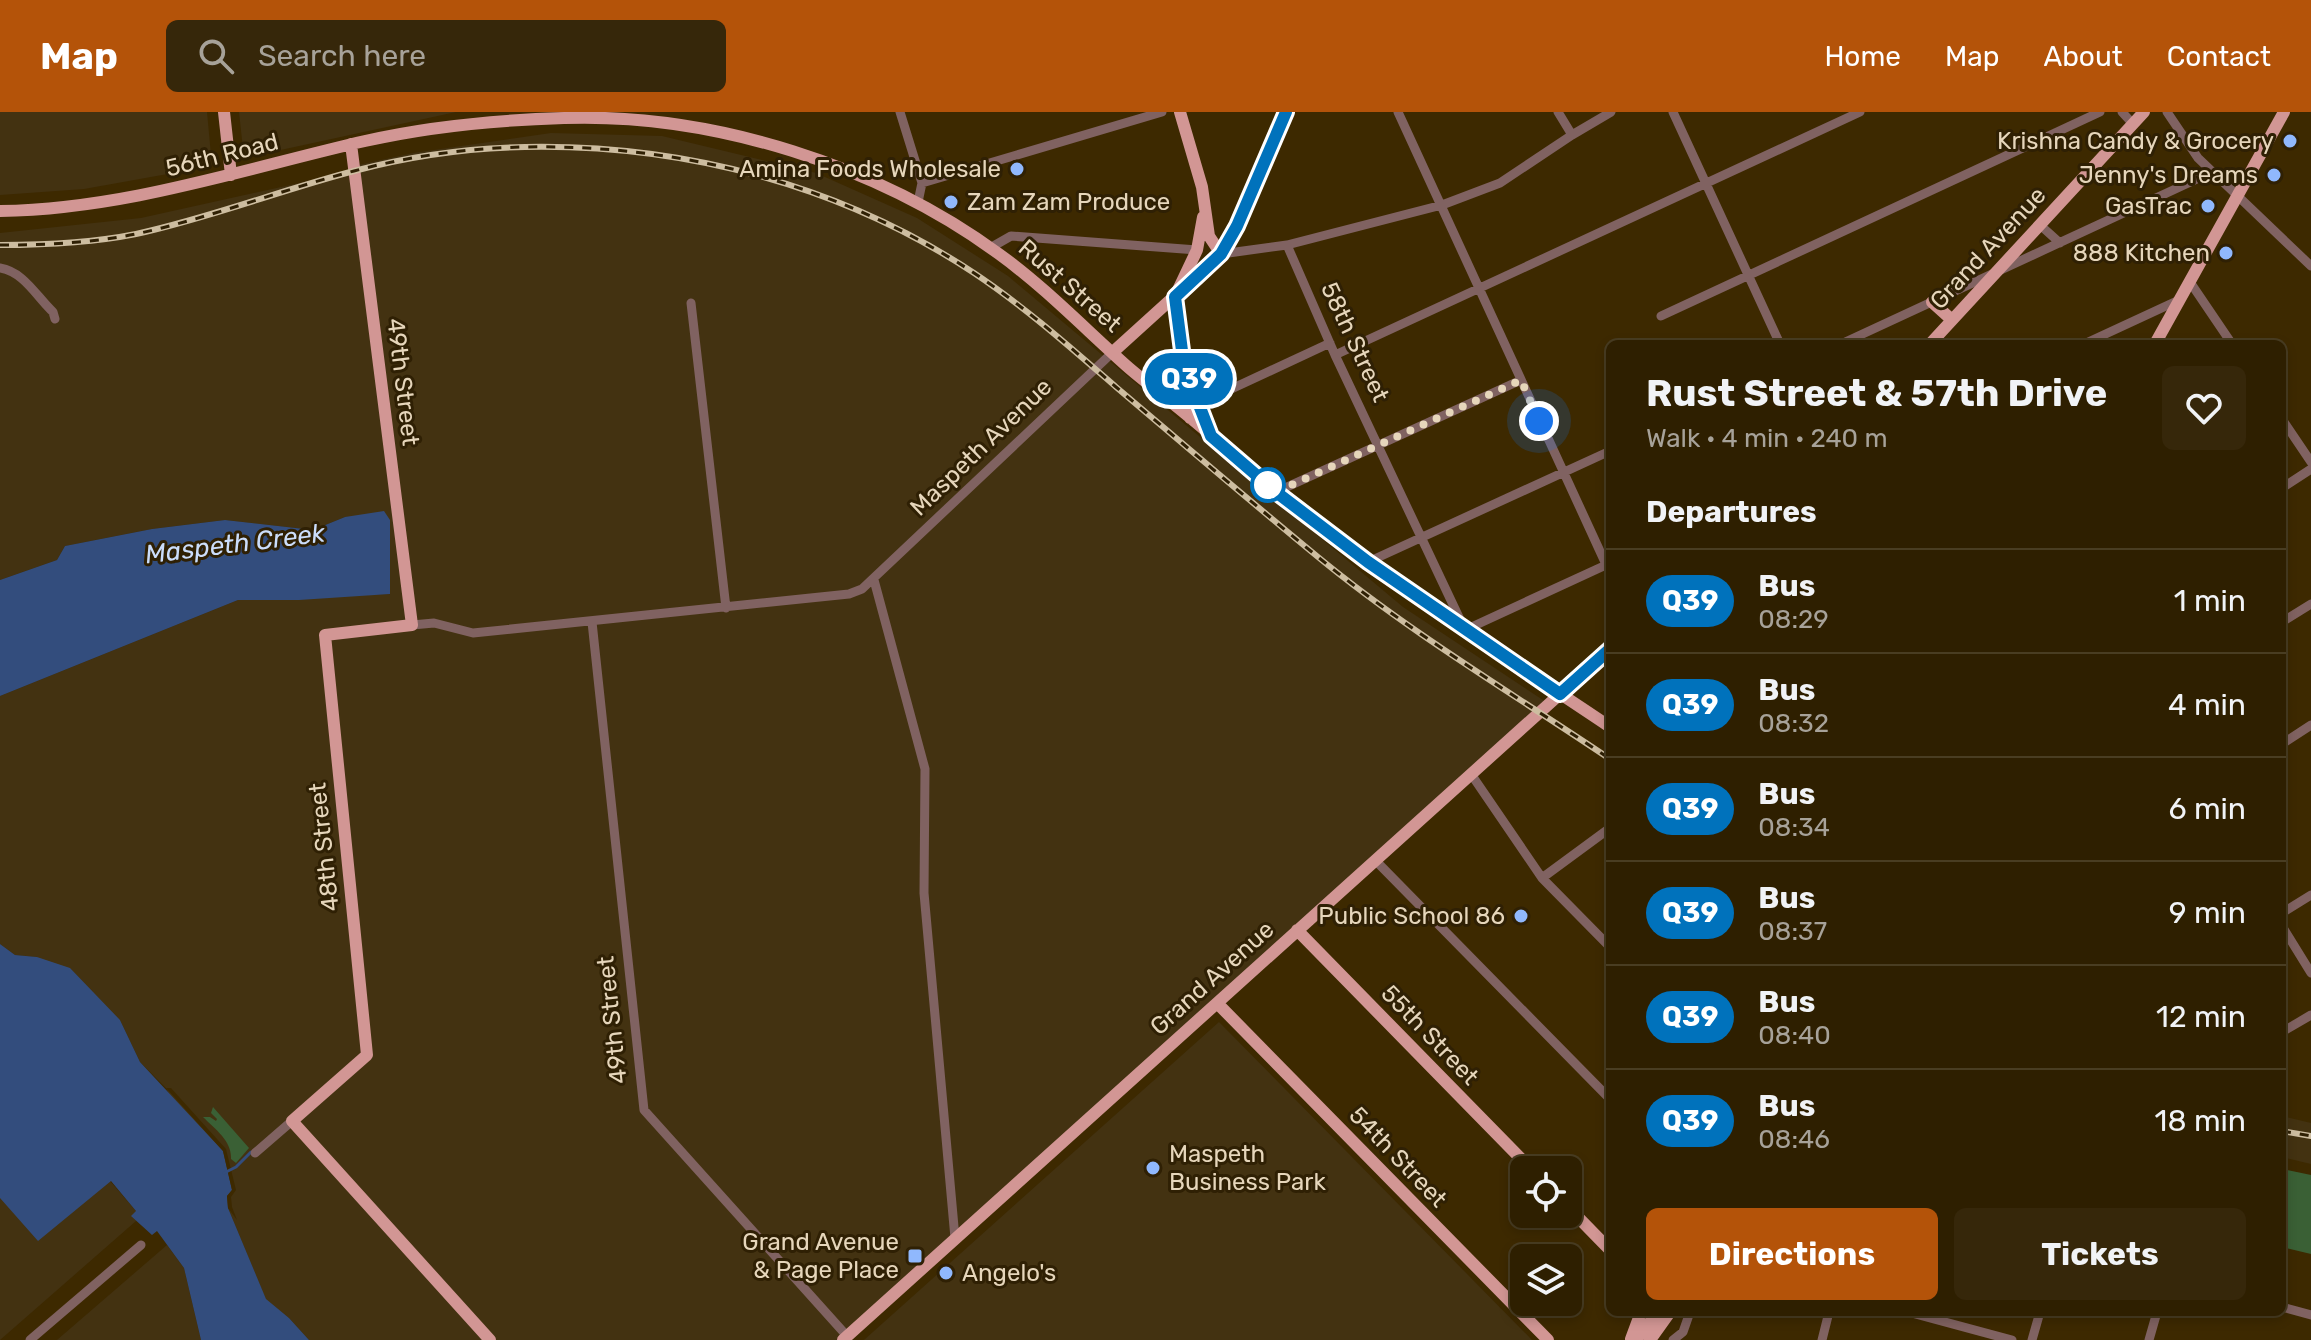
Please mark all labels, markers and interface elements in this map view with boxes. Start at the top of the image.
search box [166,20,726,92]
text: Map [40,33,118,79]
icon: search [194,34,238,78]
text: Search here [258,38,426,74]
text: Home [1824,40,1901,73]
text: Map [1945,40,1999,73]
text: About [2043,40,2123,73]
text: Contact [2167,40,2271,73]
street label: 56th Road [163,127,281,183]
place label: Krishna Candy & Grocery [1997,127,2274,155]
marker: Krishna Candy & Grocery [2281,132,2299,150]
place label: Amina Foods Wholesale [739,155,1001,183]
marker: Amina Foods Wholesale [1008,160,1026,178]
place label: Jenny's Dreams [2079,161,2258,189]
marker: Jenny's Dreams [2265,166,2283,184]
street label: Grand Avenue [1924,181,2052,315]
place label: Zam Zam Produce [967,188,1170,216]
place label: GasTrac [2105,192,2192,220]
marker: Zam Zam Produce [942,193,960,211]
marker: GasTrac [2199,197,2217,215]
street label: Rust Street [1013,234,1127,338]
place label: 888 Kitchen [2073,239,2210,267]
marker: 888 Kitchen [2217,244,2235,262]
street label: 58th Street [1315,278,1395,406]
street label: 49th Street [381,317,425,447]
line badge: Q39 [1143,353,1235,405]
text: Q39 [1161,362,1217,395]
button: heart [2162,366,2246,450]
text: Rust Street & 57th Drive [1646,370,2107,416]
street label: Maspeth Avenue [905,372,1057,522]
your location [1519,401,1559,441]
text: Walk · 4 min · 240 m [1646,423,1888,454]
unlabelled marker [1251,468,1285,502]
text: Departures [1646,494,1817,530]
water label: Maspeth Creek [143,518,327,570]
text: Bus [1758,568,1815,604]
text: 1 min [2174,583,2246,619]
text: Q39 [1662,584,1718,617]
text: 08:29 [1758,604,1829,635]
text: Bus [1758,672,1815,708]
text: 4 min [2168,687,2246,723]
text: Q39 [1662,688,1718,721]
text: 08:32 [1758,708,1829,739]
text: Bus [1758,776,1815,812]
street label: 48th Street [303,781,345,913]
text: 6 min [2168,791,2246,827]
text: Q39 [1662,792,1718,825]
text: 08:34 [1758,812,1830,843]
text: Bus [1758,880,1815,916]
text: 9 min [2169,895,2246,931]
text: Q39 [1662,896,1718,929]
place label: Public School 86 [1318,902,1505,930]
marker: Public School 86 [1512,907,1530,925]
street label: Grand Avenue [1144,915,1280,1041]
text: 08:37 [1758,916,1827,947]
street label: 49th Street [591,955,633,1085]
street label: 55th Street [1376,979,1484,1091]
text: Bus [1758,984,1815,1020]
text: 12 min [2156,999,2246,1035]
text: Q39 [1662,1000,1718,1033]
text: 08:40 [1758,1020,1831,1051]
text: Bus [1758,1088,1815,1124]
street label: 54th Street [1343,1101,1453,1213]
text: 18 min [2155,1103,2246,1139]
text: Q39 [1662,1104,1718,1137]
text: 08:46 [1758,1124,1830,1155]
place label: Maspeth Business Park [1169,1140,1326,1196]
map controls [1510,1156,1582,1316]
button: locate [1510,1156,1582,1228]
marker: Maspeth Business Park [1144,1159,1162,1177]
button: Directions [1646,1208,1938,1300]
button: Tickets [1954,1208,2246,1300]
place label: Grand Avenue & Page Place [742,1228,899,1284]
button: layers [1510,1244,1582,1316]
marker: Grand Avenue & Page Place [906,1247,924,1265]
place label: Angelo's [962,1259,1056,1287]
marker: Angelo's [937,1264,955,1282]

